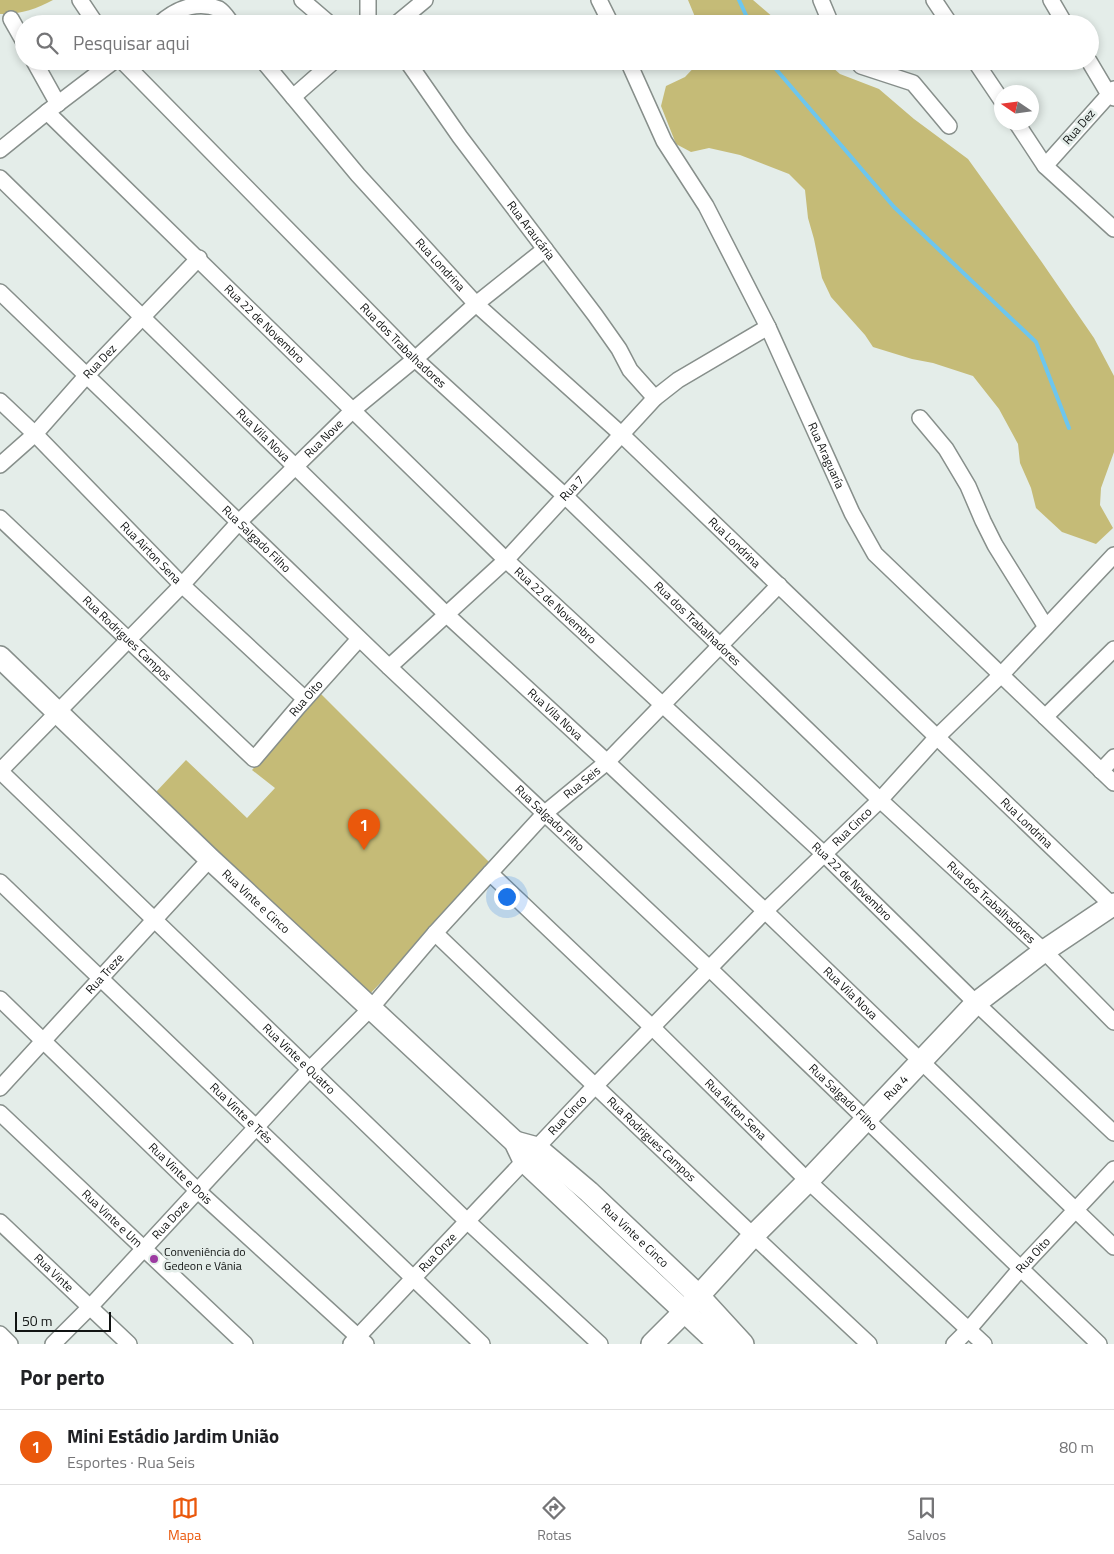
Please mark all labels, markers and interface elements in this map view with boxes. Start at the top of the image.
search box [15,15,1099,70]
text: Pesquisar aqui [73,28,190,57]
icon: search [33,29,61,57]
north arrow [994,85,1039,130]
street label: Rua Dez [1058,105,1099,149]
street label: Rua Araucária [503,197,560,264]
street label: Rua Londrina [411,233,470,295]
street label: Rua 22 de Novembro [220,280,309,368]
street label: Rua dos Trabalhadores [356,298,451,393]
street label: Rua Dez [78,340,121,383]
street label: Rua Vila Nova [232,404,295,466]
street label: Rua Nove [299,415,347,462]
street label: Rua Araguaría [803,419,850,492]
street label: Rua 7 [555,471,588,505]
street label: Rua Salgado Filho [218,501,296,577]
street label: Rua Londrina [704,512,765,572]
street label: Rua Airton Sena [116,517,186,588]
street label: Rua 22 de Novembro [510,562,601,648]
street label: Rua dos Trabalhadores [650,577,746,670]
street label: Rua Rodrigues Campos [78,591,177,685]
street label: Rua Oito [284,675,327,721]
street label: Rua Vila Nova [523,684,587,744]
street label: Rua Seis [559,761,605,803]
street label: Rua Salgado Filho [511,780,589,856]
street label: Rua Londrina [996,793,1057,853]
street label: Rua Cinco [827,803,876,851]
pin: 1 [348,809,380,850]
street label: Rua 22 de Novembro [808,837,897,925]
street label: Rua dos Trabalhadores [943,856,1040,948]
street label: Rua Vinte e Cinco [218,865,295,938]
your location [494,884,520,910]
street label: Rua Treze [81,949,128,998]
street label: Rua Vila Nova [819,962,882,1024]
street label: Rua Vinte e Quatro [258,1019,340,1098]
street label: Rua Salgado Filho [805,1059,882,1135]
street label: Rua 4 [879,1070,913,1104]
street label: Rua Airton Sena [700,1074,771,1144]
street label: Rua Vinte e Três [206,1078,278,1148]
street label: Rua Cinco [543,1090,591,1139]
street label: Rua Rodrigues Campos [603,1092,701,1186]
street label: Rua Vinte e Dois [144,1138,217,1209]
street label: Rua Vinte e Um [78,1185,147,1252]
street label: Rua Doze [147,1195,193,1244]
street label: Rua Vinte e Cinco [597,1198,673,1272]
street label: Rua Onze [414,1228,461,1276]
street label: Rua Oito [1011,1232,1055,1277]
place label: Conveniência do Gedeon e Vânia [164,1242,246,1275]
street label: Rua Vinte [30,1249,78,1296]
marker: Conveniência do Gedeon e Vânia [148,1253,160,1265]
scale bar [15,1309,111,1332]
text: 50 m [22,1310,52,1331]
text: Por perto [20,1361,105,1393]
text: Mini Estádio Jardim União [67,1421,279,1450]
text: 1 [32,1435,40,1459]
text: 80 m [1059,1435,1094,1459]
text: Esportes · Rua Seis [67,1450,195,1474]
tab: Mapa [168,1494,201,1545]
tab: Rotas [537,1494,572,1545]
tab: Salvos [908,1494,946,1545]

